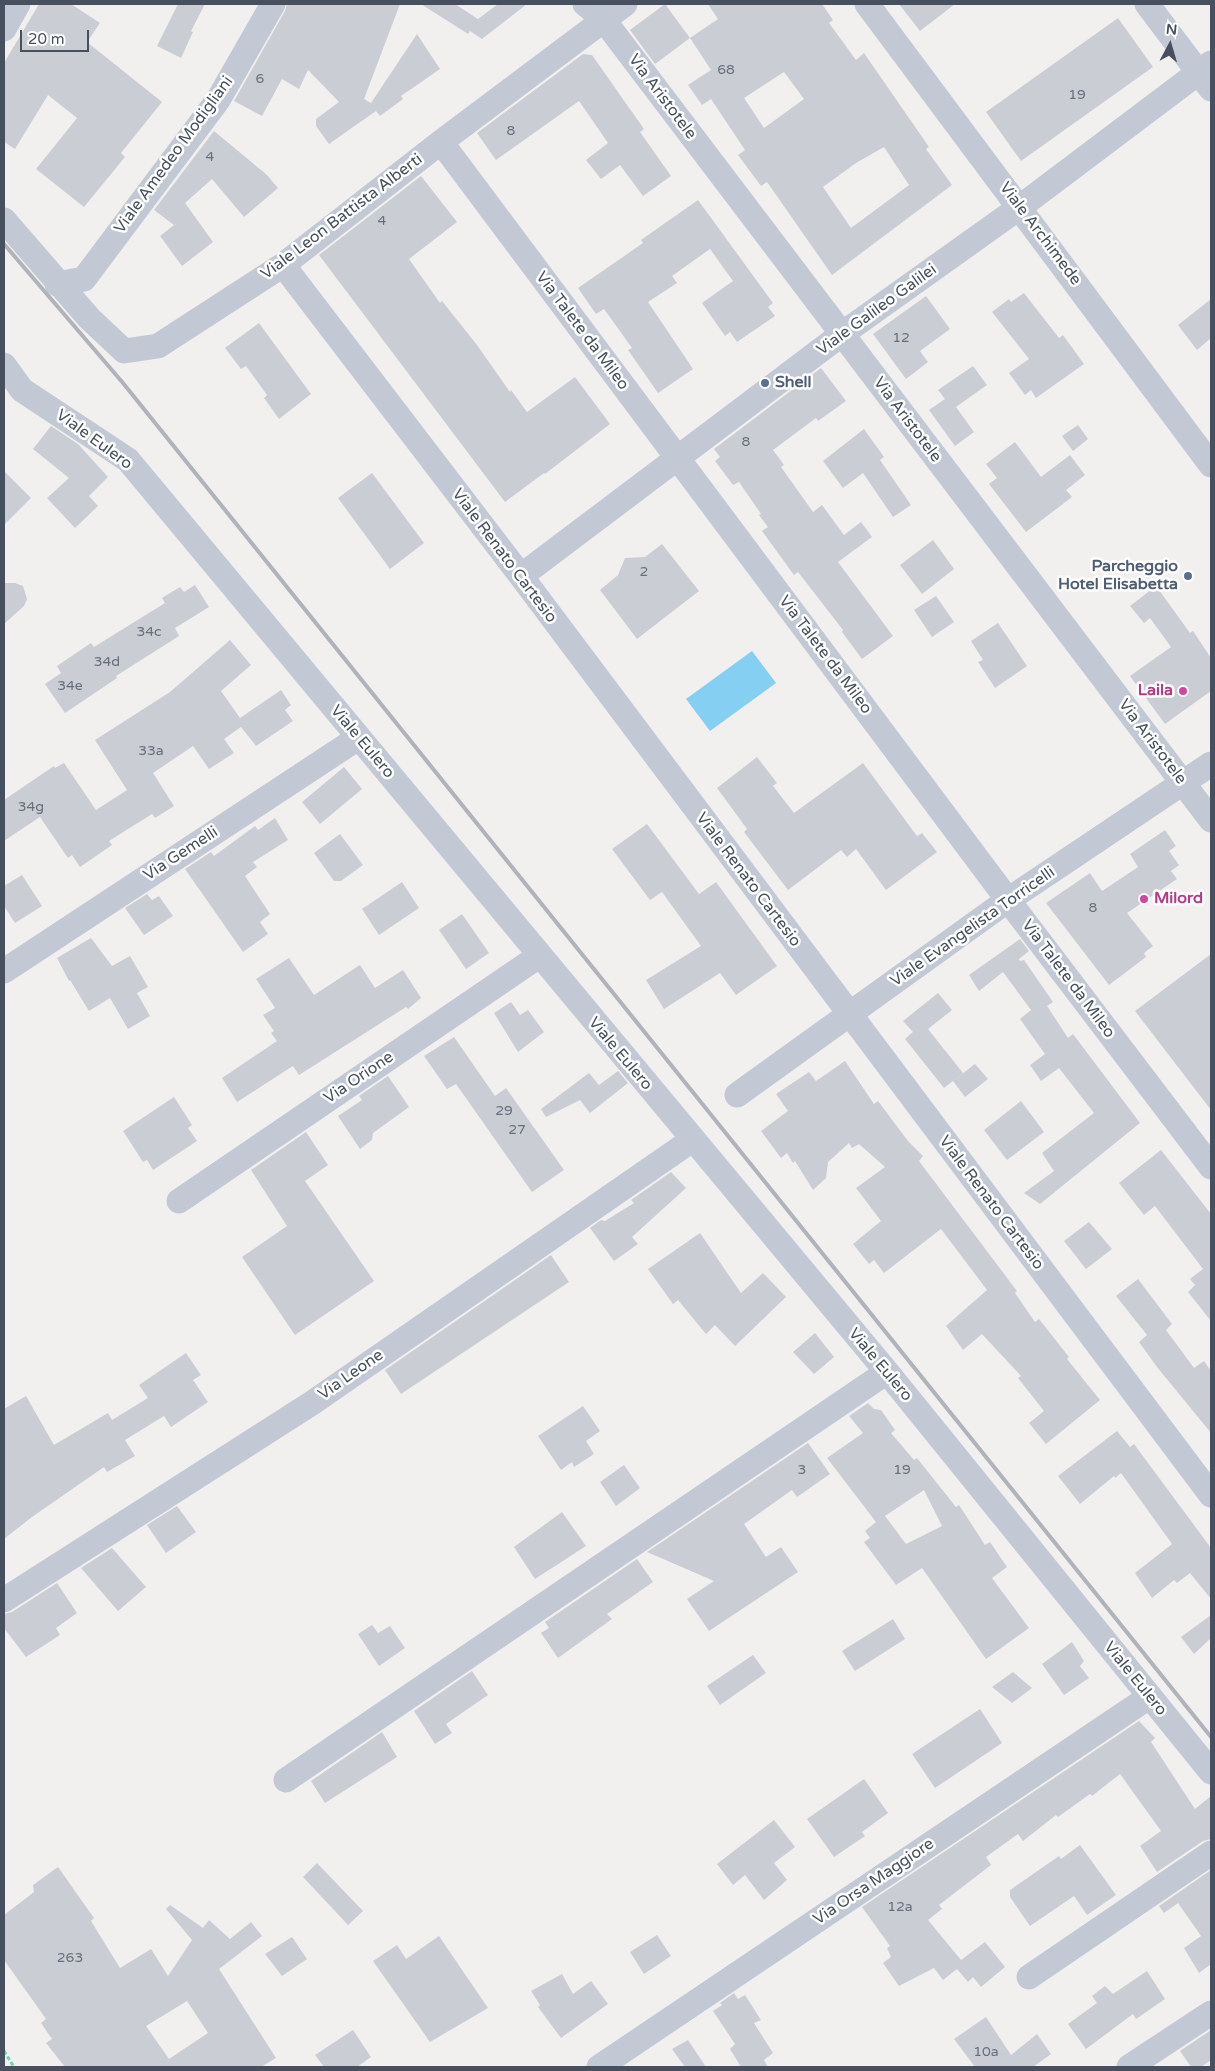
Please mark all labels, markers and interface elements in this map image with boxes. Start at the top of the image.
scale bar [22,20,91,52]
north arrow [1145,20,1195,70]
text: N [1165,21,1178,39]
text: 20 m [28,30,65,48]
street label: Via Aristotele [624,51,700,143]
house number: 68 [717,62,735,78]
house number: 6 [256,71,264,87]
street label: Viale Amedeo Modigliani [111,73,237,237]
house number: 19 [1068,87,1086,103]
house number: 8 [507,123,515,139]
house number: 4 [206,149,214,165]
street label: Viale Leon Battista Alberti [257,150,427,284]
street label: Viale Archimede [995,179,1085,289]
house number: 4 [378,213,386,229]
street label: Viale Galileo Galilei [813,260,941,360]
street label: Via Talete da Mileo [531,268,633,394]
house number: 12 [892,330,910,346]
place label: Shell [775,373,811,393]
street label: Via Aristotele [869,374,945,466]
marker: Shell [759,377,771,389]
street label: Viale Eulero [52,406,136,474]
house number: 8 [742,434,750,450]
street label: Viale Renato Cartesio [447,485,561,627]
place label: Parcheggio Hotel Elisabetta [1058,557,1178,595]
house number: 2 [640,564,648,580]
marker: Parcheggio Hotel Elisabetta [1182,570,1194,582]
street label: Via Talete da Mileo [774,592,876,718]
house number: 34c [136,624,162,640]
house number: 34d [94,654,120,670]
house number: 34e [57,678,83,694]
place label: Laila [1138,681,1173,701]
marker: Laila [1177,685,1189,697]
street label: Via Aristotele [1114,696,1190,788]
street label: Viale Eulero [326,702,398,782]
house number: 33a [138,743,164,759]
house number: 34g [18,799,44,815]
street label: Viale Renato Cartesio [691,809,805,951]
street label: Via Gemelli [140,823,222,885]
street label: Viale Evangelista Torricelli [887,863,1059,991]
place label: Milord [1154,889,1203,909]
marker: Milord [1138,893,1150,905]
house number: 8 [1089,900,1097,916]
street label: Via Talete da Mileo [1017,916,1119,1042]
street label: Viale Eulero [584,1014,656,1094]
street label: Via Orione [321,1048,397,1108]
house number: 29 [495,1103,513,1119]
house number: 27 [508,1122,526,1138]
street label: Viale Renato Cartesio [934,1132,1048,1274]
street label: Viale Eulero [844,1325,916,1405]
street label: Via Leone [315,1346,387,1404]
house number: 3 [798,1462,806,1478]
house number: 19 [893,1462,911,1478]
street label: Viale Eulero [1099,1638,1171,1720]
street label: Via Orsa Maggiore [810,1835,938,1929]
house number: 12a [887,1899,913,1915]
house number: 263 [57,1950,83,1966]
house number: 10a [973,2044,999,2060]

